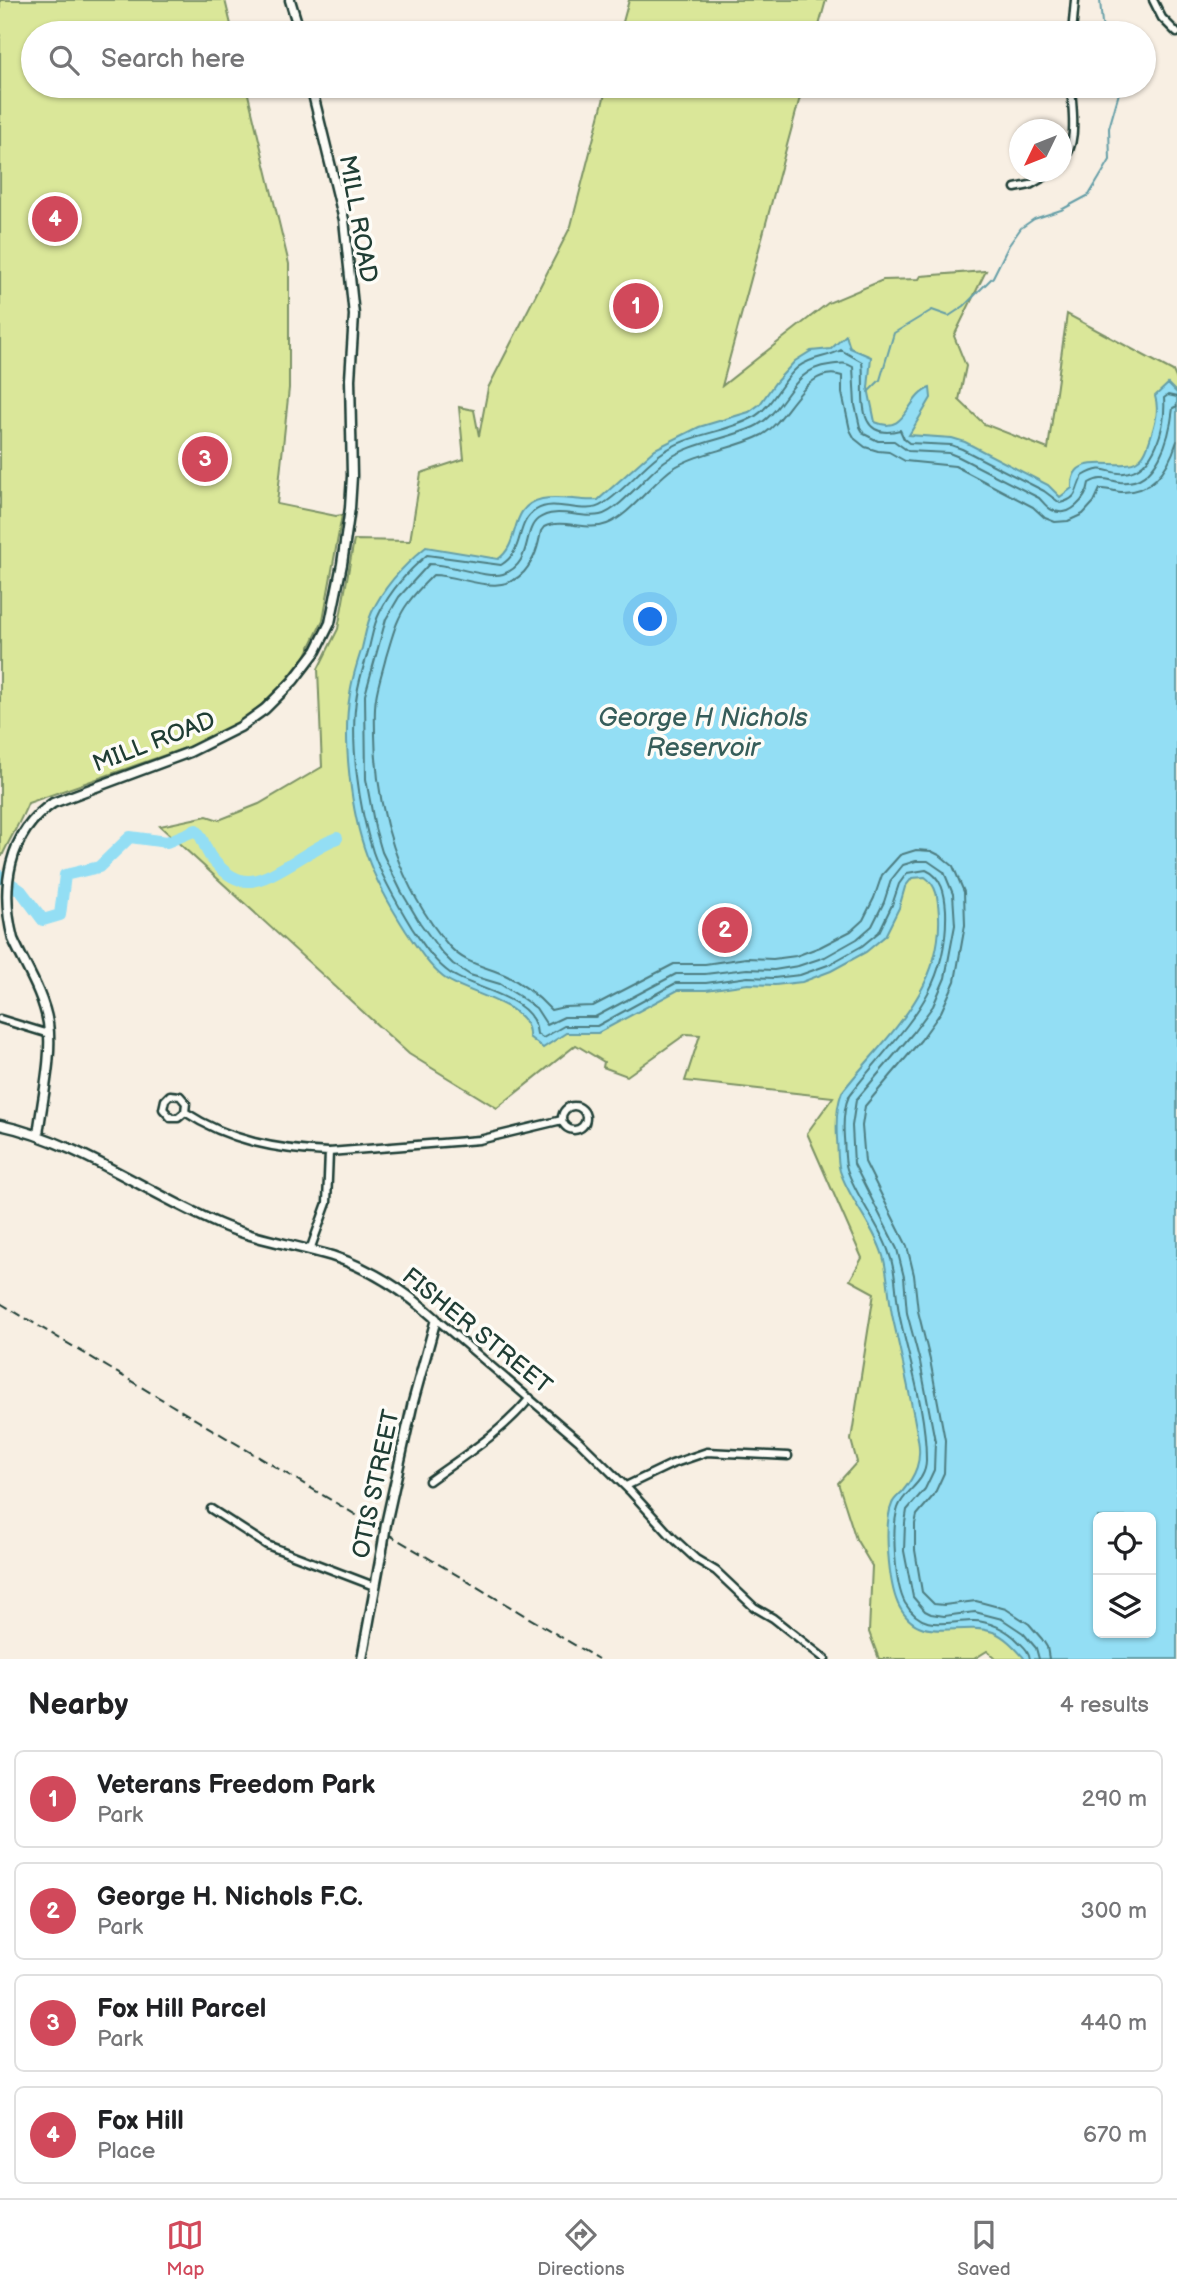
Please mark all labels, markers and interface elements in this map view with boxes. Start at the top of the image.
search box [21,21,1156,98]
icon: search [45,41,83,79]
text: Search here [101,44,245,75]
north arrow [1009,119,1072,182]
street label: MILL ROAD [333,153,383,285]
pin: 4 [32,193,78,245]
pin: 1 [613,280,659,332]
pin: 3 [182,433,228,485]
your location [633,602,667,636]
water label: George H Nichols Reservoir [598,703,808,764]
street label: MILL ROAD [89,705,219,779]
pin: 2 [702,904,748,956]
street label: FISHER STREET [396,1262,558,1401]
street label: OTIS STREET [346,1407,406,1561]
map controls [1093,1512,1156,1638]
button: locate [1093,1512,1156,1575]
button: layers [1093,1575,1156,1638]
text: Nearby [28,1687,128,1723]
text: 4 results [1060,1691,1149,1719]
text: Veterans Freedom Park [97,1770,375,1801]
text: 1 [48,1785,58,1813]
text: 290 m [1081,1785,1147,1813]
text: Park [97,1801,143,1829]
text: George H. Nichols F.C. [97,1882,363,1913]
text: 2 [46,1897,60,1925]
text: 300 m [1081,1897,1147,1925]
text: Park [97,1913,143,1941]
text: Fox Hill Parcel [97,1994,266,2025]
text: 3 [46,2009,60,2037]
text: 440 m [1080,2009,1147,2037]
text: Park [97,2025,143,2053]
text: Fox Hill [97,2106,184,2137]
text: 4 [46,2121,60,2149]
text: 670 m [1083,2121,1147,2149]
text: Place [97,2137,155,2165]
tab: Map [166,2216,205,2281]
tab: Directions [537,2216,625,2281]
tab: Saved [957,2216,1011,2281]

